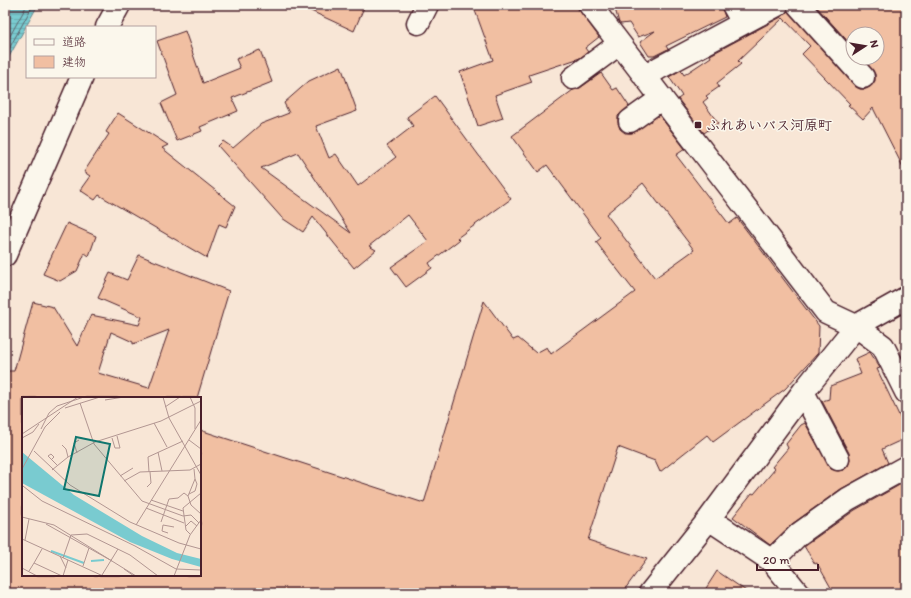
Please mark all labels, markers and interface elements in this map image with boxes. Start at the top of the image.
legend [26,26,156,78]
north arrow [845,26,885,66]
text: 道路 [62,35,86,49]
text: N [867,39,881,49]
text: 建物 [62,55,86,69]
place label: ふれあいバス河原町 [706,117,832,134]
marker: ふれあいバス河原町 [693,120,703,130]
inset map [22,397,201,576]
scale bar [757,546,818,572]
text: 20 m [763,553,790,567]

